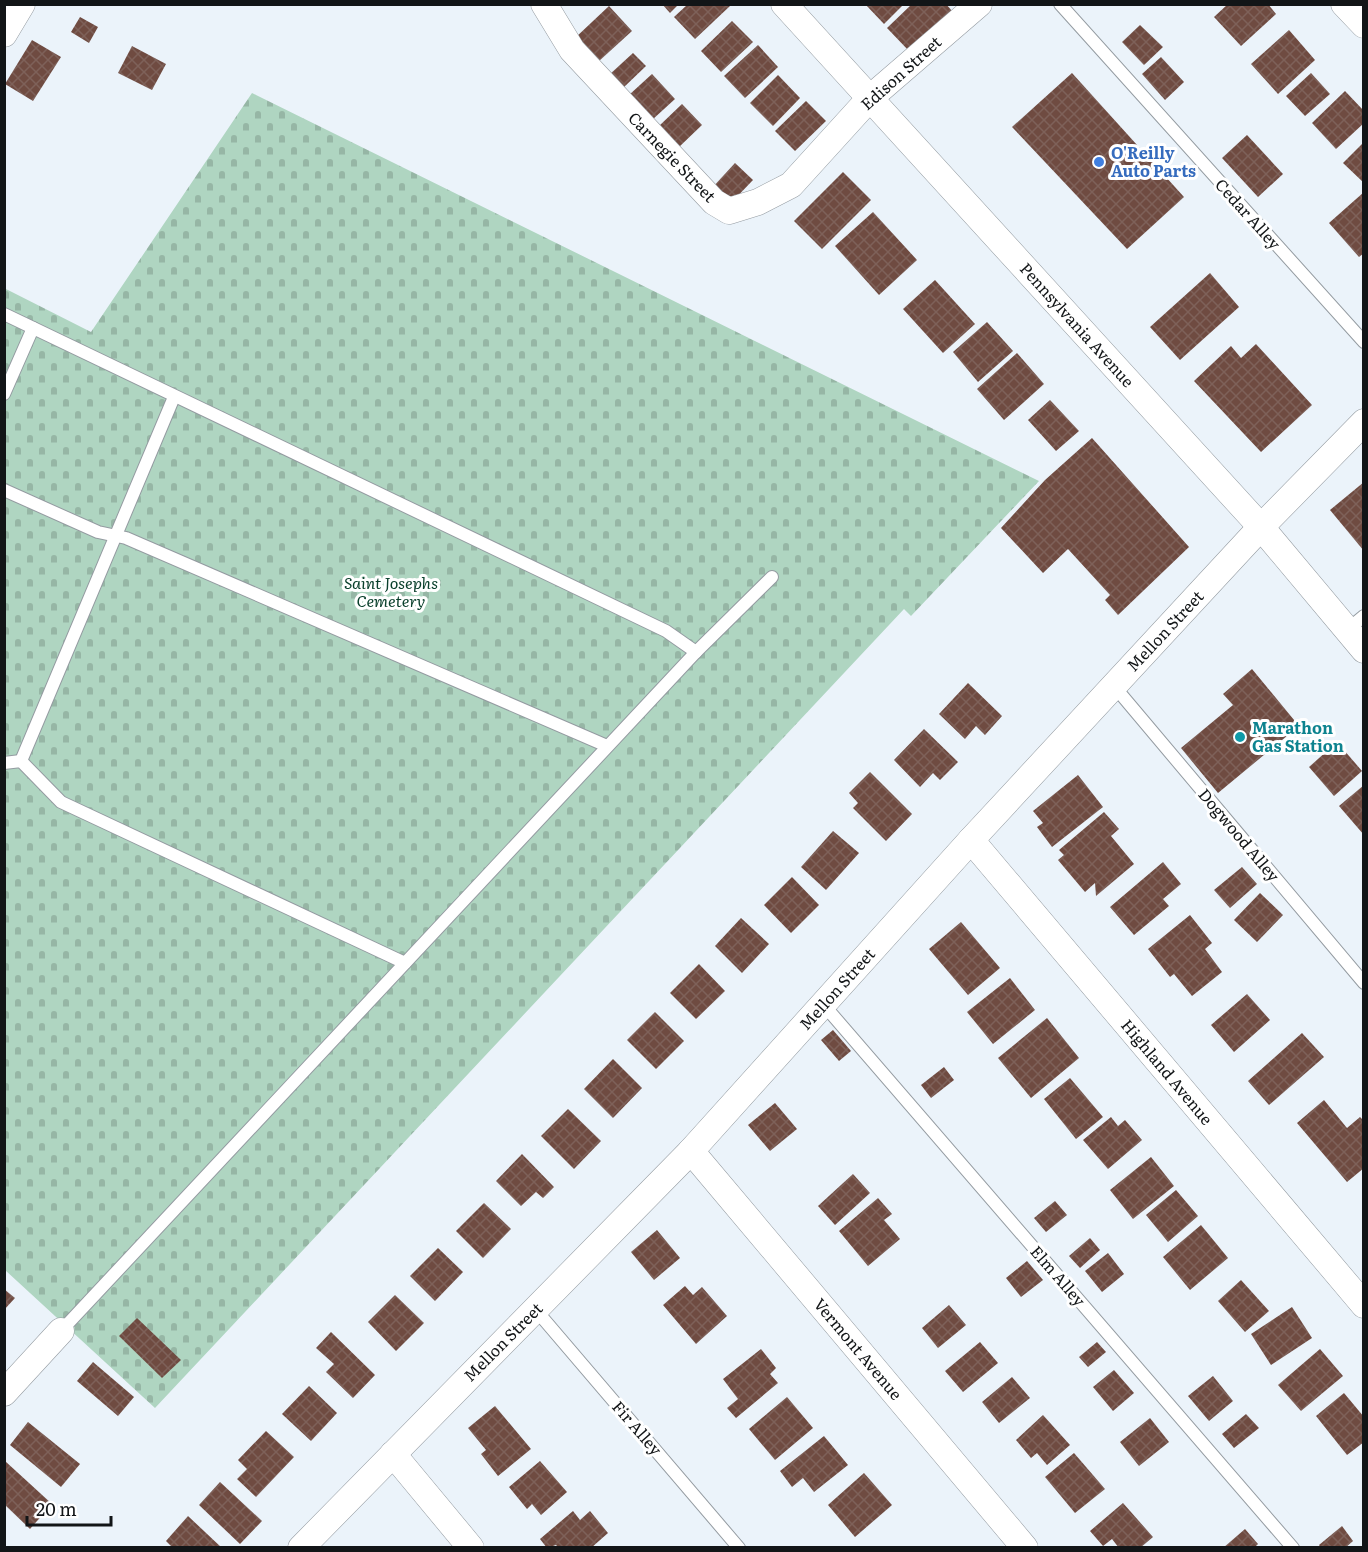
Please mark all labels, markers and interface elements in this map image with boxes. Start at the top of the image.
street label: Edison Street [855,29,946,115]
street label: Carnegie Street [623,106,722,207]
place label: O'Reilly Auto Parts [1111,140,1196,182]
marker: O'Reilly Auto Parts [1092,155,1106,169]
street label: Cedar Alley [1210,173,1288,255]
street label: Pennsylvania Avenue [1015,257,1140,392]
park label: Saint Josephs Cemetery [344,570,438,612]
street label: Mellon Street [1120,584,1209,676]
place label: Marathon Gas Station [1252,715,1344,757]
marker: Marathon Gas Station [1233,730,1247,744]
street label: Dogwood Alley [1193,782,1287,887]
street label: Mellon Street [793,942,880,1035]
street label: Highland Avenue [1116,1013,1219,1129]
street label: Elm Alley [1026,1240,1093,1312]
street label: Vermont Avenue [809,1292,909,1405]
street label: Mellon Street [457,1296,548,1386]
street label: Fir Alley [607,1395,669,1461]
scale bar [27,1489,111,1527]
text: 20 m [36,1495,77,1522]

